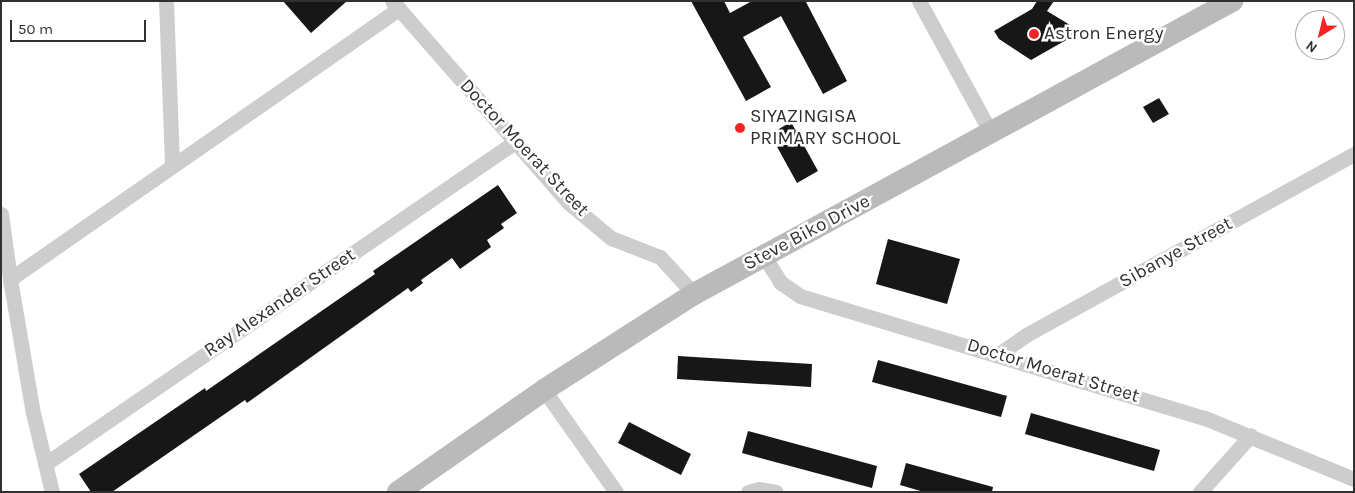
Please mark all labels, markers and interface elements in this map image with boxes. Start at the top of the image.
scale bar [12,10,149,42]
north arrow [1295,10,1345,60]
text: 50 m [18,20,53,38]
place label: Astron Energy [1044,23,1164,45]
marker: Astron Energy [1028,28,1040,40]
text: N [1302,37,1321,57]
street label: Doctor Moerat Street [455,75,593,221]
place label: SIYAZINGISA PRIMARY SCHOOL [750,106,900,150]
marker: SIYAZINGISA PRIMARY SCHOOL [734,122,746,134]
street label: Steve Biko Drive [740,190,874,276]
street label: Sibanye Street [1116,213,1236,293]
street label: Ray Alexander Street [200,244,360,362]
street label: Doctor Moerat Street [964,334,1142,408]

